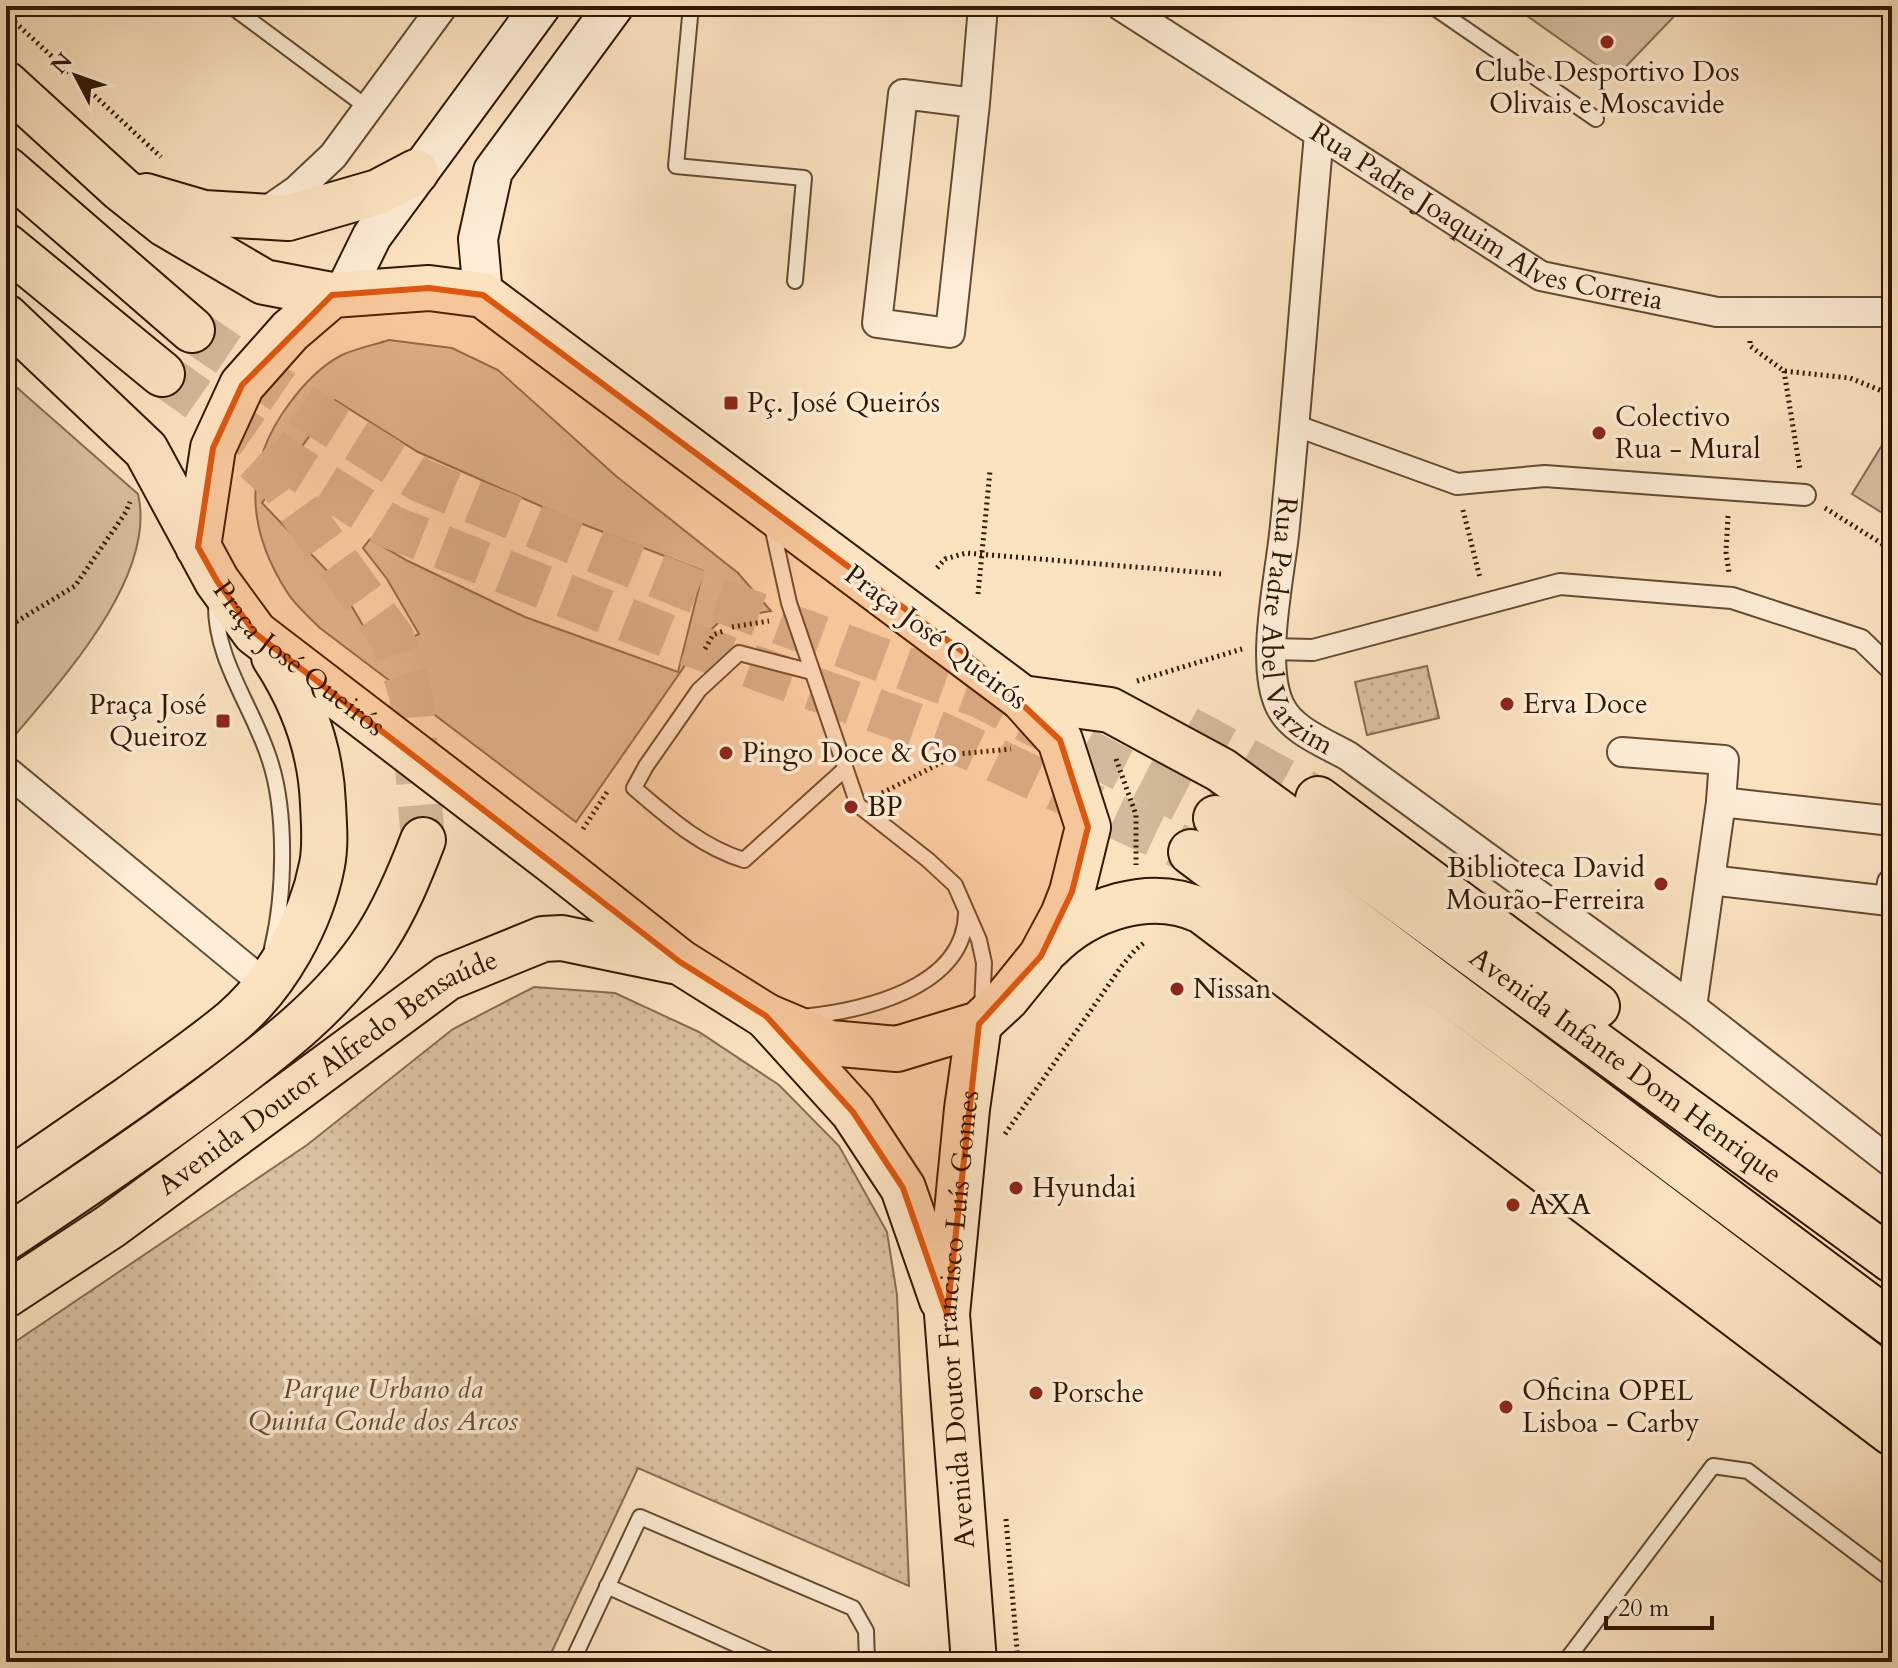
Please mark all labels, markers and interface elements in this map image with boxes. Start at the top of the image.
marker: Clube Desportivo Dos Olivais e Moscavide [1598,33,1616,51]
north arrow [36,36,116,116]
text: N [44,46,79,81]
place label: Clube Desportivo Dos Olivais e Moscavide [1474,53,1740,123]
street label: Rua Padre Joaquim Alves Correia [1303,114,1667,320]
place label: Pç. José Queirós [747,384,940,422]
marker: Pç. José Queirós [722,394,740,412]
place label: Colectivo Rua - Mural [1615,398,1761,468]
marker: Colectivo Rua - Mural [1590,424,1608,442]
street label: Rua Padre Abel Varzim [1252,495,1340,764]
street label: Praça José Queirós [837,556,1035,718]
street label: Praça José Queirós [204,573,393,745]
place label: Erva Doce [1523,685,1648,723]
place label: Praça José Queiroz [89,686,207,756]
marker: Erva Doce [1498,695,1516,713]
marker: Praça José Queiroz [214,712,232,730]
place label: Pingo Doce & Go [742,734,957,772]
marker: Pingo Doce & Go [717,744,735,762]
place label: BP [867,788,903,826]
marker: BP [842,798,860,816]
place label: Biblioteca David Mourão-Ferreira [1446,849,1645,919]
marker: Biblioteca David Mourão-Ferreira [1652,875,1670,893]
street label: Avenida Infante Dom Henrique [1462,938,1790,1192]
street label: Avenida Doutor Alfredo Bensaúde [150,940,503,1204]
place label: Nissan [1193,970,1272,1008]
marker: Nissan [1168,980,1186,998]
street label: Avenida Doutor Francisco Luís Gomes [928,1088,988,1550]
place label: Hyundai [1032,1169,1136,1207]
marker: Hyundai [1007,1179,1025,1197]
place label: AXA [1529,1186,1591,1224]
marker: AXA [1504,1196,1522,1214]
park label: Parque Urbano da Quinta Conde dos Arcos [248,1370,519,1440]
place label: Oficina OPEL Lisboa - Carby [1522,1372,1700,1442]
place label: Porsche [1052,1374,1144,1412]
marker: Porsche [1027,1384,1045,1402]
marker: Oficina OPEL Lisboa - Carby [1497,1398,1515,1416]
scale bar [1606,1580,1712,1630]
text: 20 m [1618,1592,1670,1625]

